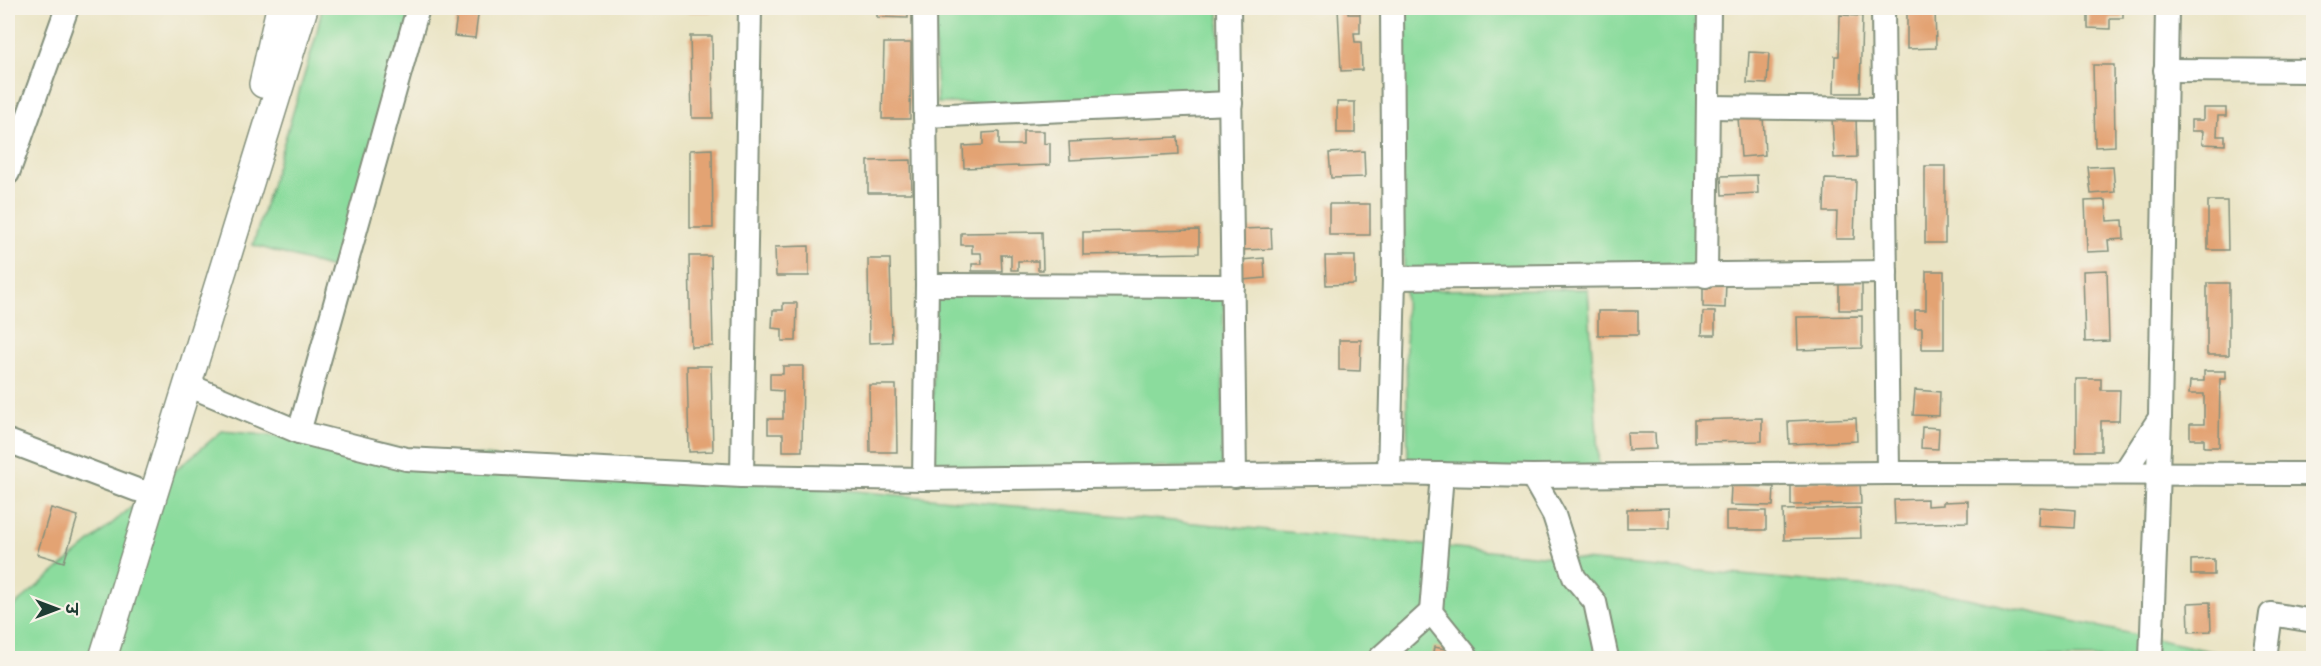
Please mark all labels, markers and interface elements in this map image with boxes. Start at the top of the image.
north arrow [27,579,87,639]
text: उ [61,602,81,616]

